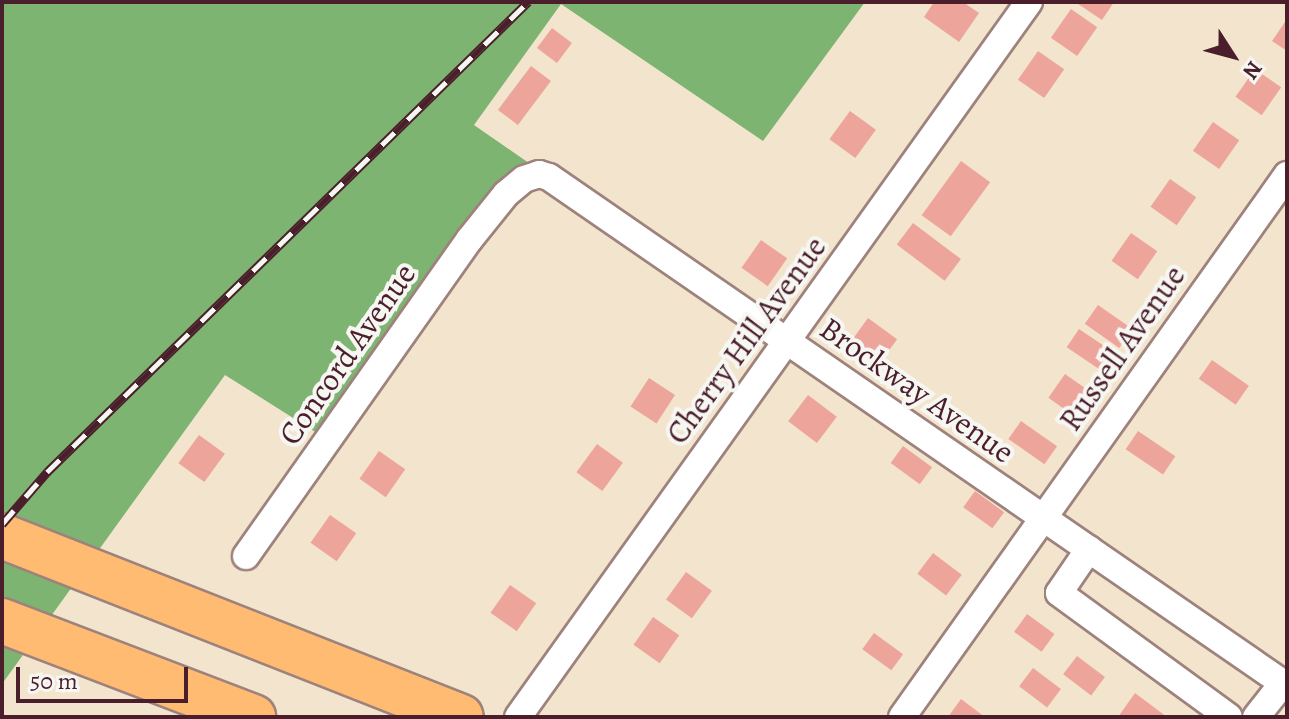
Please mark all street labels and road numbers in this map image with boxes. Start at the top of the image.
street label: Cherry Hill Avenue [658,229,834,451]
street label: Concord Avenue [270,256,424,452]
street label: Russell Avenue [1051,258,1193,438]
street label: Brockway Avenue [812,309,1022,471]

